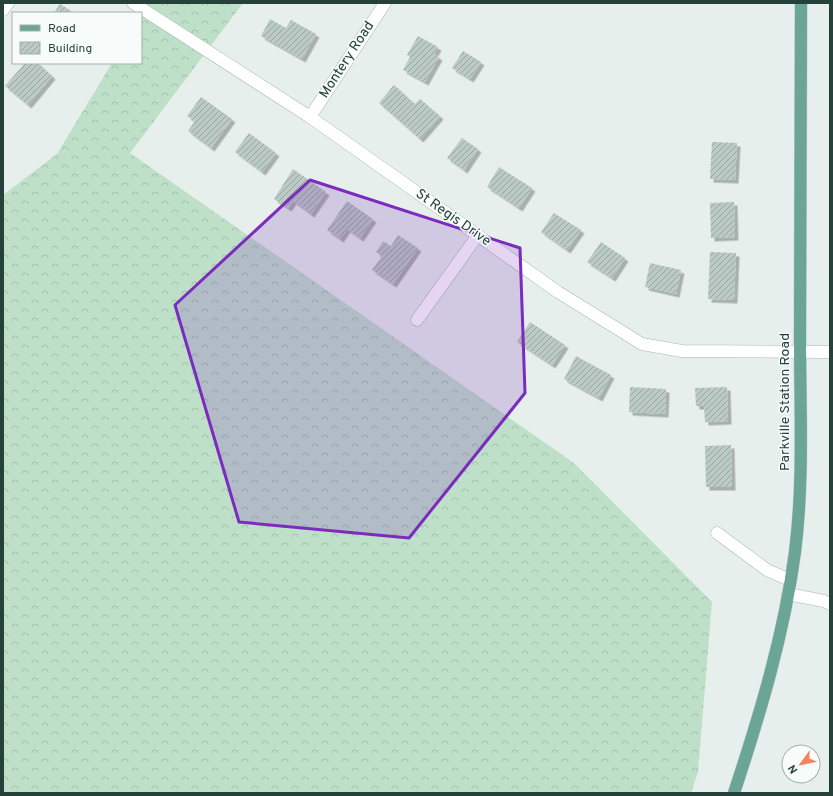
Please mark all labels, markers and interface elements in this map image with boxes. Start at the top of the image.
legend [12,12,142,64]
street label: Montery Road [316,18,378,102]
text: Road [48,21,76,37]
text: Building [48,41,92,57]
street label: St Regis Drive [412,186,494,250]
street label: Parkville Station Road [777,333,794,471]
north arrow [781,744,821,784]
text: N [785,762,801,776]

